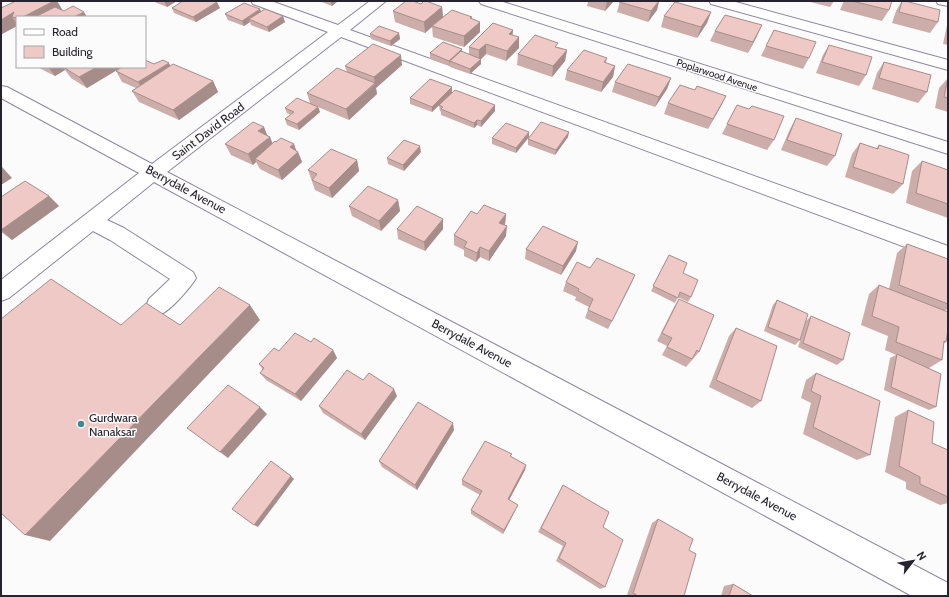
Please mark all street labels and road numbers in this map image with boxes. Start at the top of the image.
street label: Poplarwood Avenue [675,56,759,94]
street label: Saint David Road [169,99,247,163]
street label: Berrydale Avenue [143,162,229,216]
street label: Berrydale Avenue [429,316,515,370]
street label: Berrydale Avenue [714,469,800,523]

